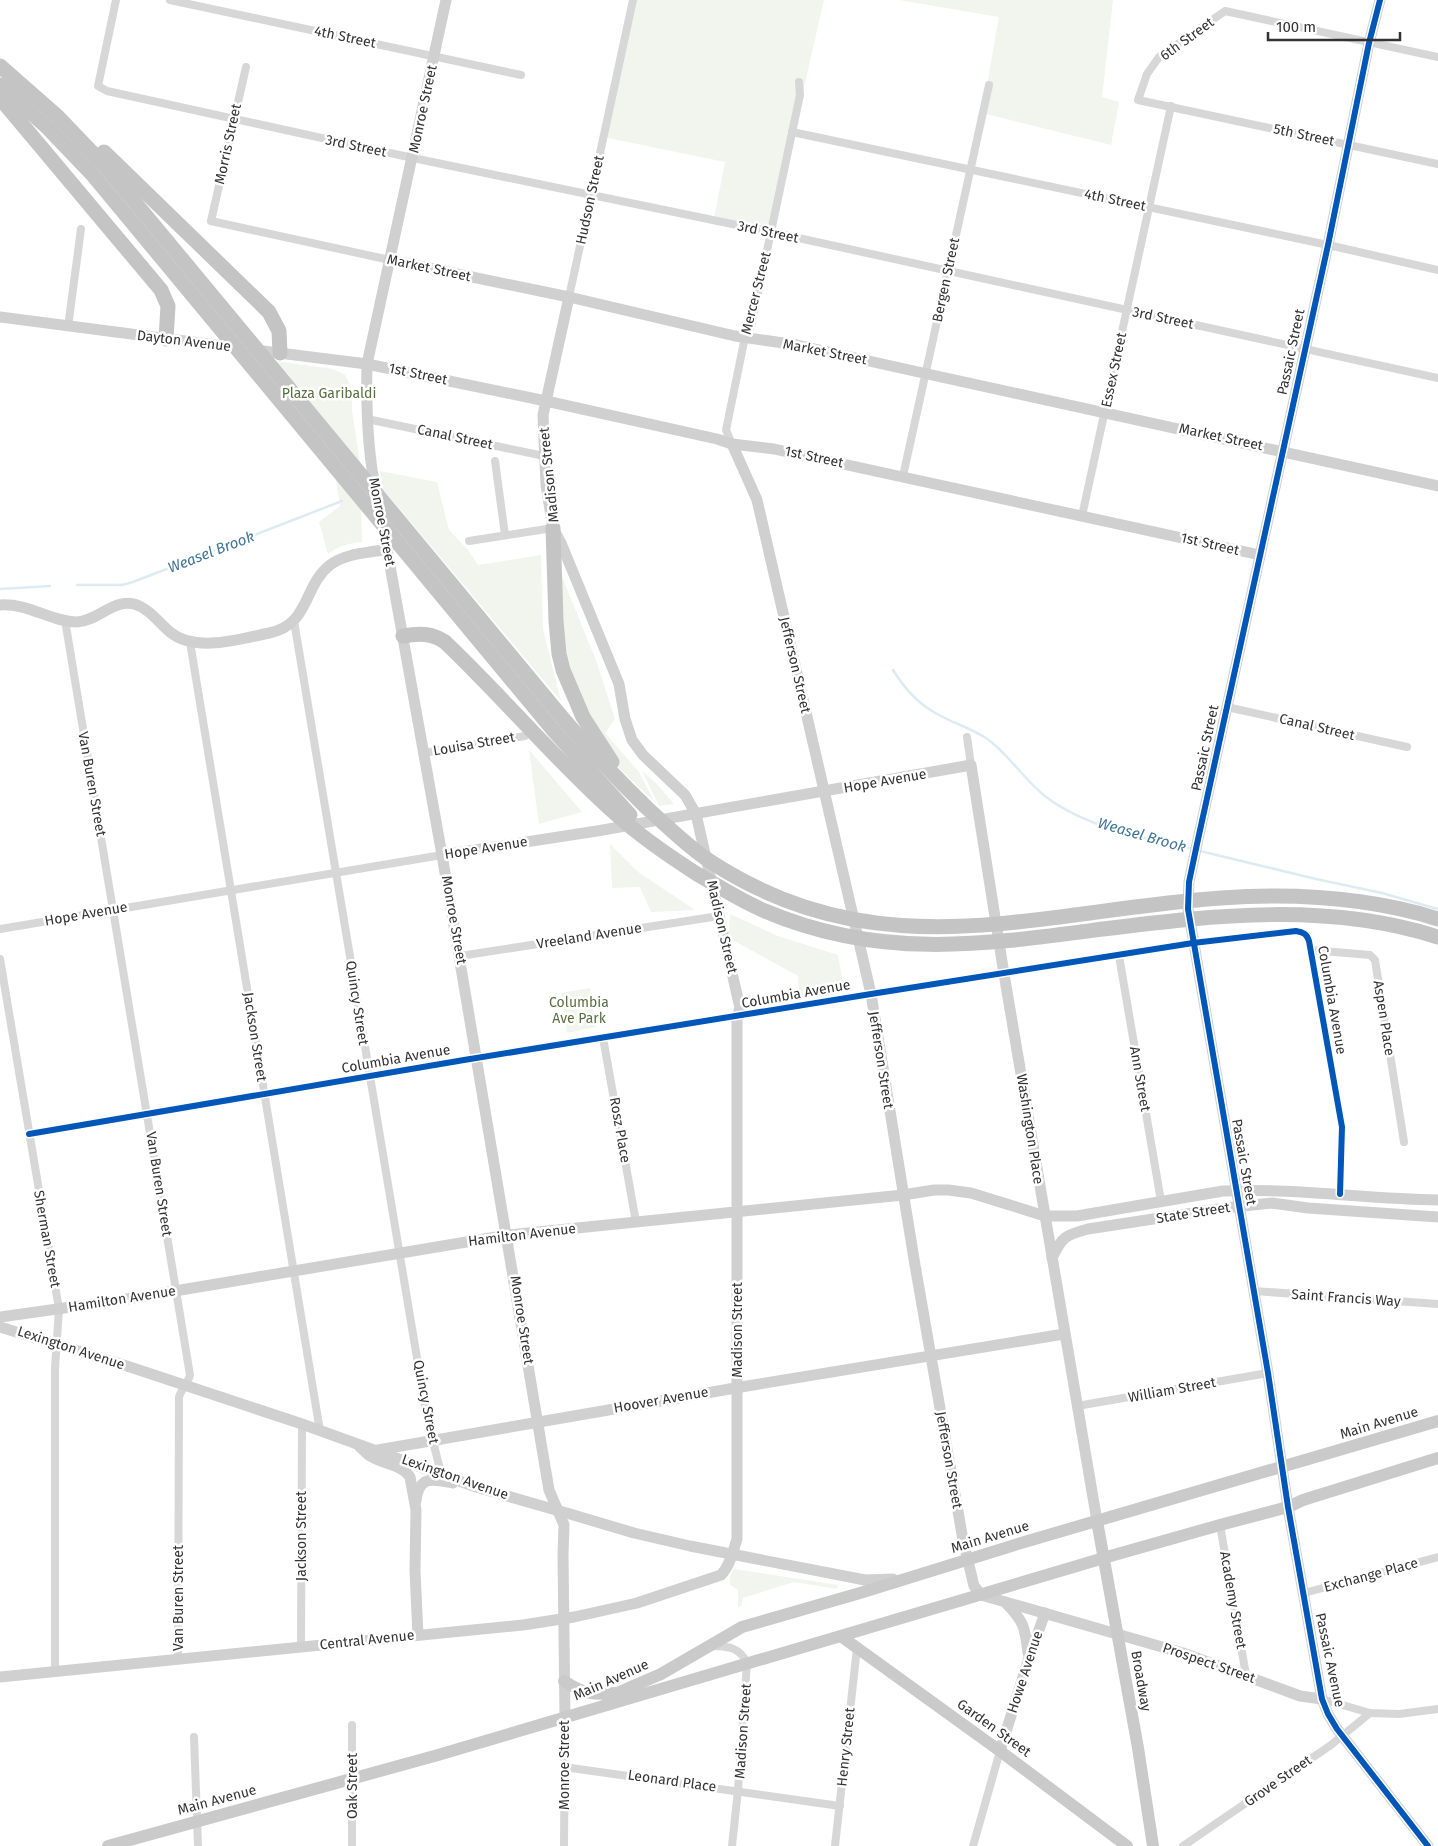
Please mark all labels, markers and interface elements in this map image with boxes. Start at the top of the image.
scale bar [1268,10,1400,42]
street label: 6th Street [1157,13,1218,64]
text: 100 m [1276,18,1316,36]
street label: 4th Street [313,22,378,52]
street label: Monroe Street [405,62,441,155]
street label: Morris Street [211,101,245,186]
street label: 5th Street [1272,120,1337,150]
street label: 3rd Street [324,131,389,161]
street label: Hudson Street [572,153,608,246]
street label: 4th Street [1083,185,1148,215]
street label: 3rd Street [736,217,801,247]
street label: Bergen Street [929,235,963,324]
street label: Mercer Street [738,249,775,336]
street label: Market Street [385,251,473,285]
street label: 3rd Street [1131,303,1196,333]
street label: Passaic Street [1274,306,1309,397]
street label: Dayton Avenue [136,327,232,355]
street label: Essex Street [1098,330,1130,409]
street label: Market Street [781,336,869,369]
street label: 1st Street [387,360,450,389]
park label: Plaza Garibaldi [282,385,376,402]
street label: Market Street [1177,420,1265,454]
street label: Canal Street [416,421,495,453]
street label: Madison Street [535,426,562,523]
street label: 1st Street [783,443,846,472]
street label: Monroe Street [365,476,399,569]
water label: Weasel Brook [165,527,257,577]
street label: 1st Street [1179,529,1242,559]
street label: Jefferson Street [776,615,815,716]
street label: Passaic Street [1188,702,1223,793]
street label: Canal Street [1278,710,1357,744]
street label: Louisa Street [432,728,517,760]
street label: Van Buren Street [74,730,110,839]
street label: Hope Avenue [842,765,928,797]
water label: Weasel Brook [1096,814,1188,856]
street label: Hope Avenue [443,833,529,863]
street label: Monroe Street [438,874,470,967]
street label: Madison Street [703,879,741,976]
street label: Hope Avenue [43,898,129,930]
street label: Vreeland Avenue [535,919,643,953]
street label: Columbia Avenue [1314,944,1350,1056]
street label: Quincy Street [342,960,372,1047]
street label: Columbia Avenue [740,976,852,1012]
street label: Aspen Place [1370,979,1398,1057]
street label: Jackson Street [240,991,271,1084]
park label: Columbia Ave Park [549,994,609,1027]
street label: Jefferson Street [865,1010,897,1111]
street label: Columbia Avenue [340,1041,452,1077]
street label: Ann Street [1126,1045,1154,1114]
street label: Washington Place [1013,1073,1047,1185]
street label: Rosz Place [606,1096,634,1164]
street label: Passaic Street [1228,1117,1260,1208]
street label: Van Buren Street [142,1130,176,1239]
street label: Sherman Street [30,1189,64,1290]
street label: State Street [1155,1199,1232,1227]
street label: Hamilton Avenue [467,1220,577,1250]
street label: Monroe Street [507,1274,538,1367]
street label: Madison Street [729,1281,746,1378]
street label: Hamilton Avenue [67,1282,177,1316]
street label: Saint Francis Way [1291,1286,1401,1310]
street label: Lexington Avenue [15,1323,127,1373]
street label: Quincy Street [410,1359,443,1446]
street label: William Street [1127,1374,1218,1406]
street label: Hoover Avenue [612,1383,710,1417]
street label: Main Avenue [1338,1403,1420,1443]
street label: Jefferson Street [932,1410,966,1511]
street label: Lexington Avenue [399,1451,511,1503]
street label: Jackson Street [293,1490,310,1581]
street label: Main Avenue [949,1517,1031,1557]
street label: Van Buren Street [170,1544,187,1651]
street label: Academy Street [1216,1550,1250,1651]
street label: Exchange Place [1322,1554,1420,1596]
street label: Passaic Avenue [1312,1611,1348,1709]
street label: Central Avenue [319,1627,415,1653]
street label: Howe Avenue [1004,1629,1046,1715]
street label: Prospect Street [1160,1639,1258,1687]
street label: Broadway [1127,1649,1155,1713]
street label: Main Avenue [571,1656,651,1704]
street label: Madison Street [731,1682,755,1779]
street label: Garden Street [954,1695,1035,1761]
street label: Henry Street [833,1706,859,1787]
street label: Monroe Street [556,1719,573,1810]
street label: Grove Street [1241,1751,1316,1810]
street label: Oak Street [344,1752,361,1819]
street label: Leonard Place [627,1766,717,1796]
street label: Main Avenue [176,1781,258,1819]

